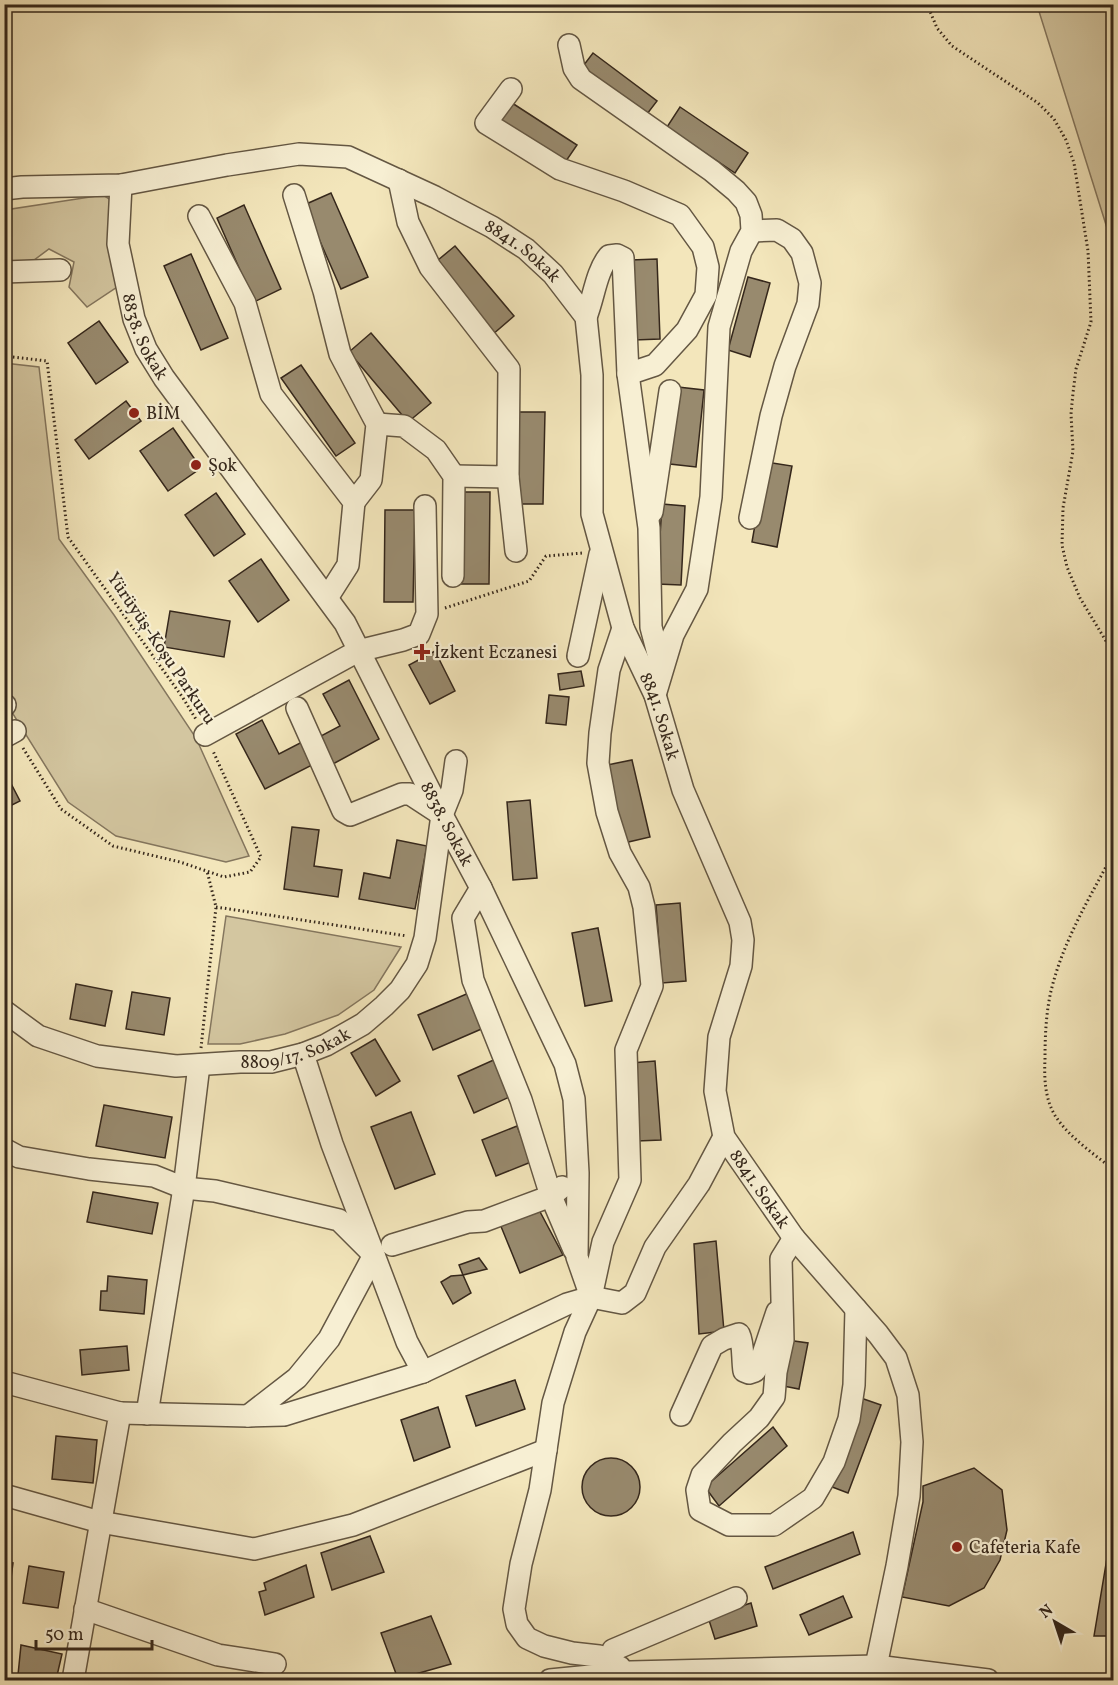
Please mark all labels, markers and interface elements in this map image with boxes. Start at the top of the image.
street label: 8841. Sokak [480,214,566,288]
street label: 8838. Sokak [115,291,173,386]
place label: BİM [146,402,181,427]
marker: BİM [127,406,141,420]
place label: Şok [208,454,237,479]
marker: Şok [189,458,203,472]
street label: Yürüyüş-Koşu Parkuru [100,567,221,730]
place label: İzkent Eczanesi [434,641,557,666]
marker: İzkent Eczanesi [415,645,429,659]
street label: 8841. Sokak [632,669,685,764]
street label: 8838. Sokak [413,778,478,871]
street label: 8809/17. Sokak [241,1022,356,1076]
street label: 8841. Sokak [722,1145,795,1235]
place label: Cafeteria Kafe [969,1536,1080,1561]
marker: Cafeteria Kafe [950,1540,964,1554]
north arrow [1025,1592,1085,1652]
text: N [1035,1599,1059,1624]
scale bar [36,1613,152,1651]
text: 50 m [45,1623,84,1648]

